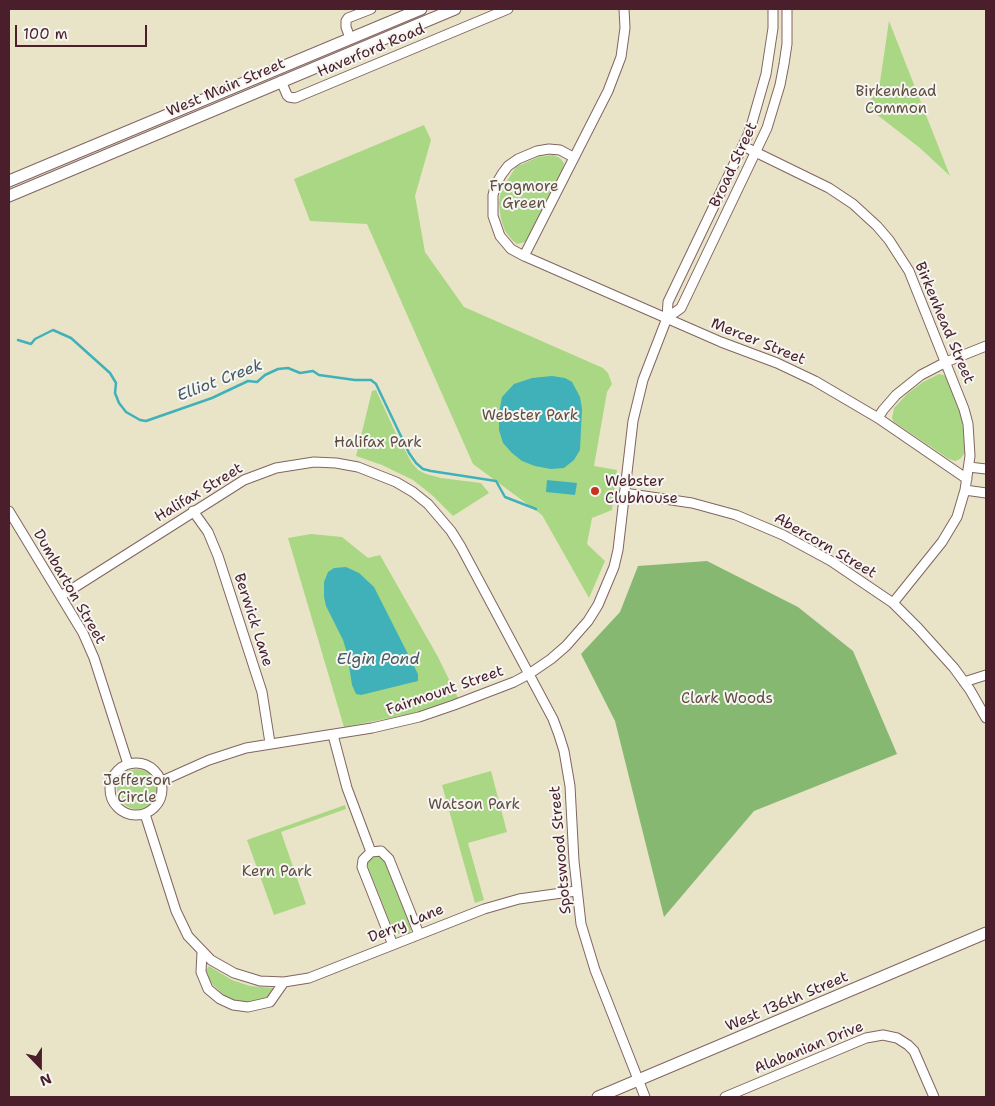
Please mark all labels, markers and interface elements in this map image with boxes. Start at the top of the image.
scale bar [18,15,150,47]
street label: Haverford Road [315,20,427,82]
text: 100 m [23,24,68,44]
street label: West Main Street [164,55,288,121]
park label: Birkenhead Common [855,83,937,118]
street label: Broad Street [706,119,762,211]
park label: Frogmore Green [490,178,558,213]
street label: Birkenhead Street [910,259,978,387]
street label: Mercer Street [708,315,808,369]
water label: Elliot Creek [174,356,266,406]
park label: Webster Park [482,407,578,425]
park label: Halifax Park [334,434,422,452]
street label: Halifax Street [152,460,246,526]
place label: Webster Clubhouse [605,473,678,508]
marker: Webster Clubhouse [589,485,601,497]
street label: Abercorn Street [771,509,879,583]
street label: Dumbarton Street [29,526,109,648]
street label: Berwick Lane [229,571,277,669]
water label: Elgin Pond [336,650,420,670]
street label: Fairmount Street [384,662,506,720]
park label: Clark Woods [681,690,773,708]
park label: Jefferson Circle [103,772,171,807]
street label: Spotswood Street [546,785,576,915]
park label: Watson Park [428,796,520,814]
park label: Kern Park [242,863,312,881]
street label: Derry Lane [366,901,446,947]
street label: West 136th Street [723,968,851,1036]
street label: Alabanian Drive [752,1018,866,1078]
north arrow [15,1041,65,1091]
text: N [37,1069,54,1090]

